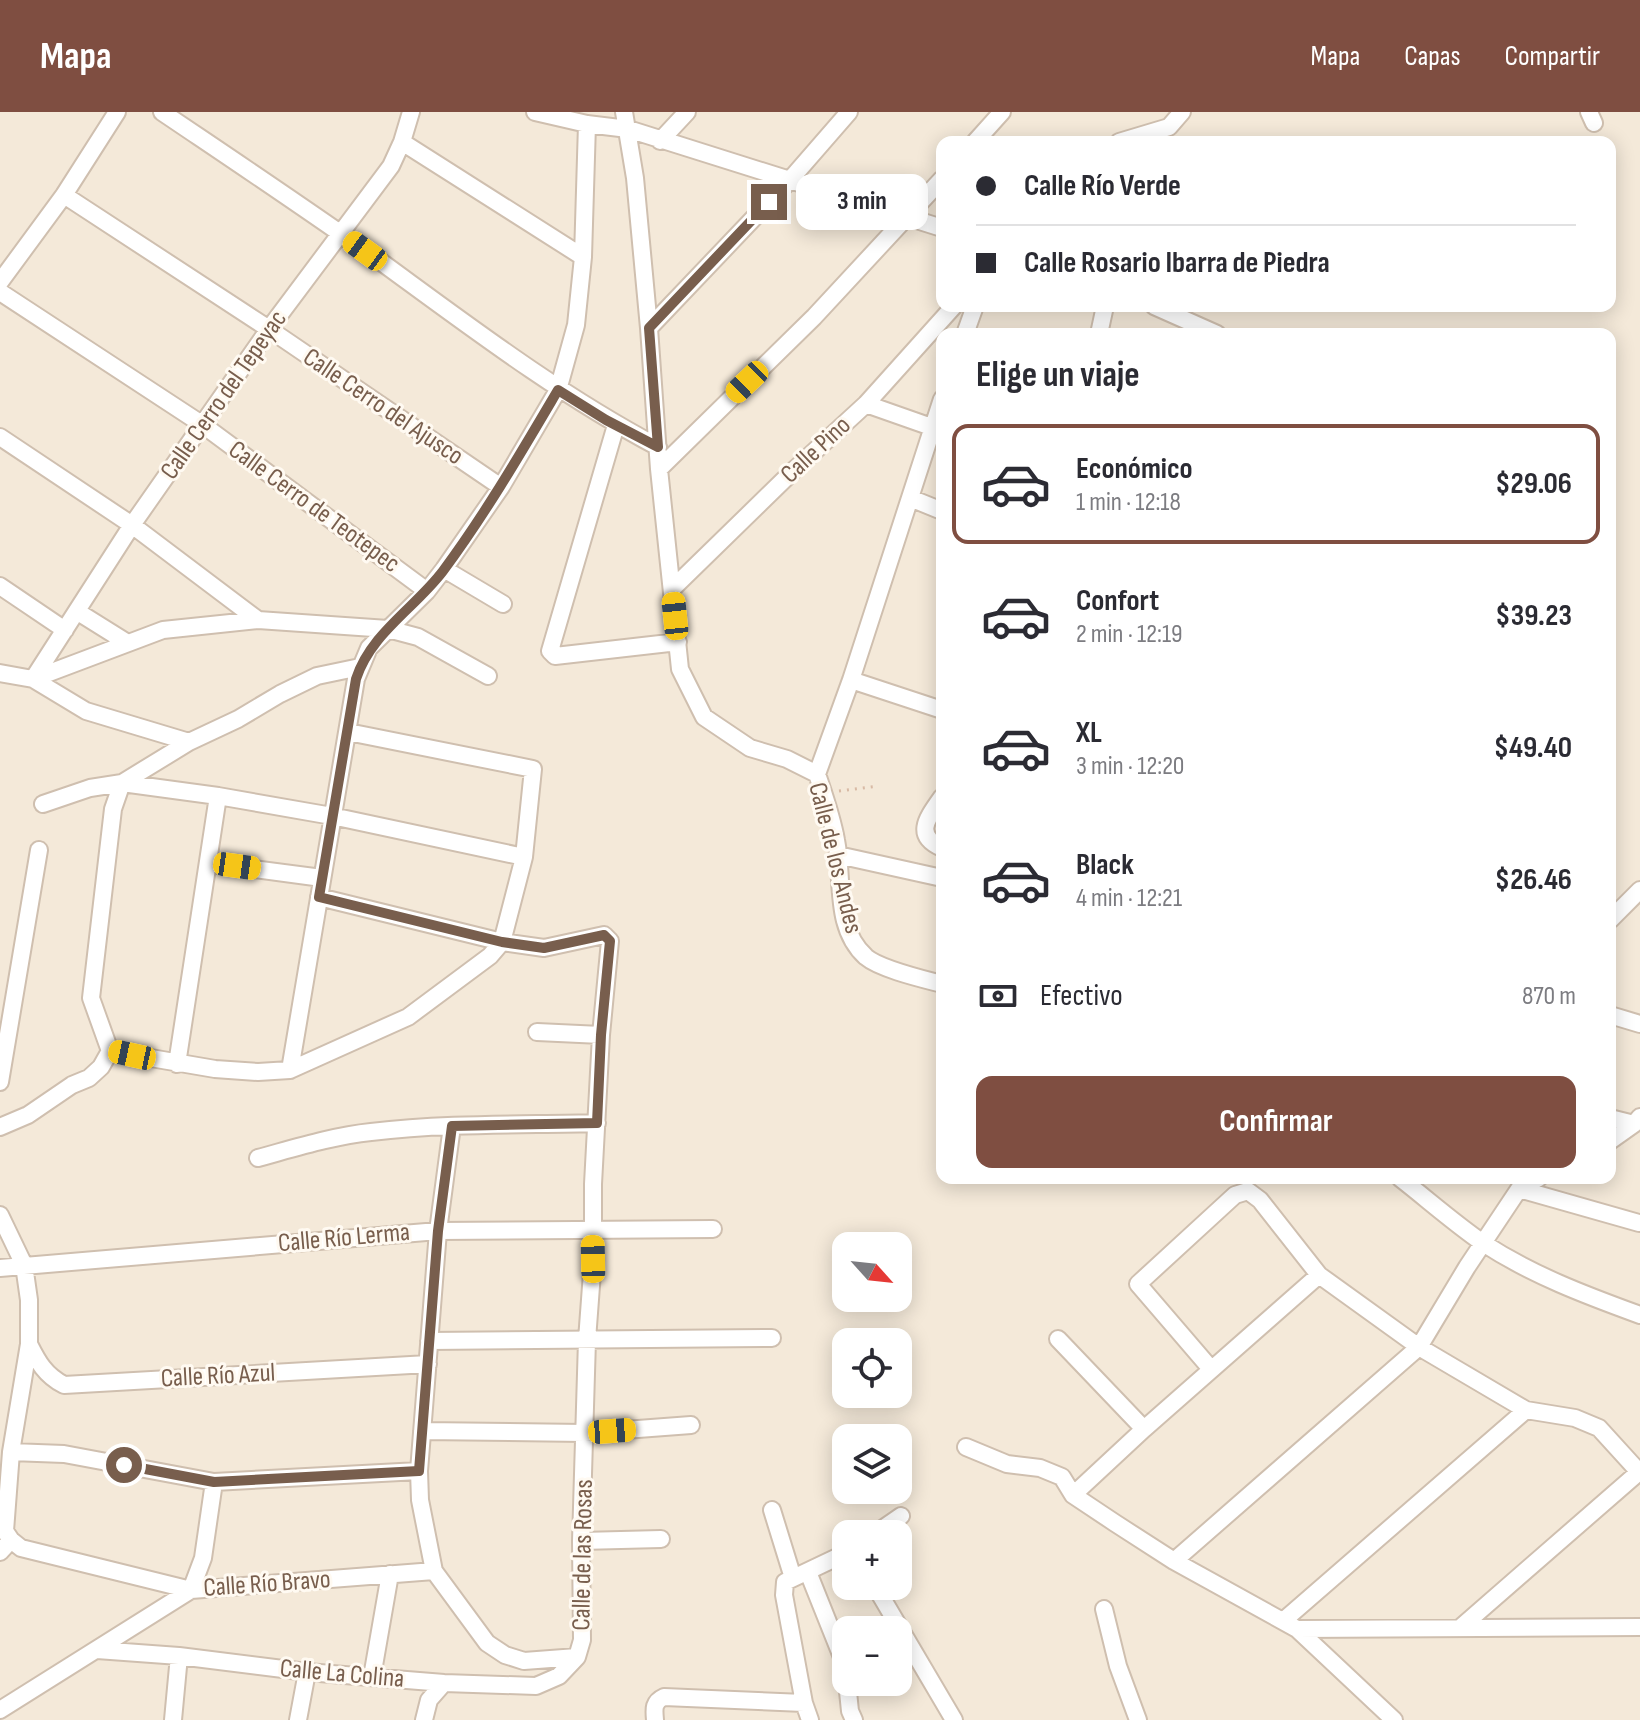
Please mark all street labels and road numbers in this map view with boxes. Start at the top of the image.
street label: Calle Cerro del Tepeyac [154,304,294,486]
street label: Calle Cerro del Ajusco [297,342,469,472]
street label: Calle Pino [775,410,857,490]
street label: Calle Cerro de Teotepec [222,435,406,579]
street label: Calle de los Andes [801,779,869,937]
street label: Calle Río Lerma [277,1217,411,1259]
street label: Calle Río Azul [160,1358,276,1394]
street label: Calle de las Rosas [566,1479,600,1631]
street label: Calle Río Bravo [202,1564,332,1604]
street label: Calle La Colina [279,1653,405,1695]

